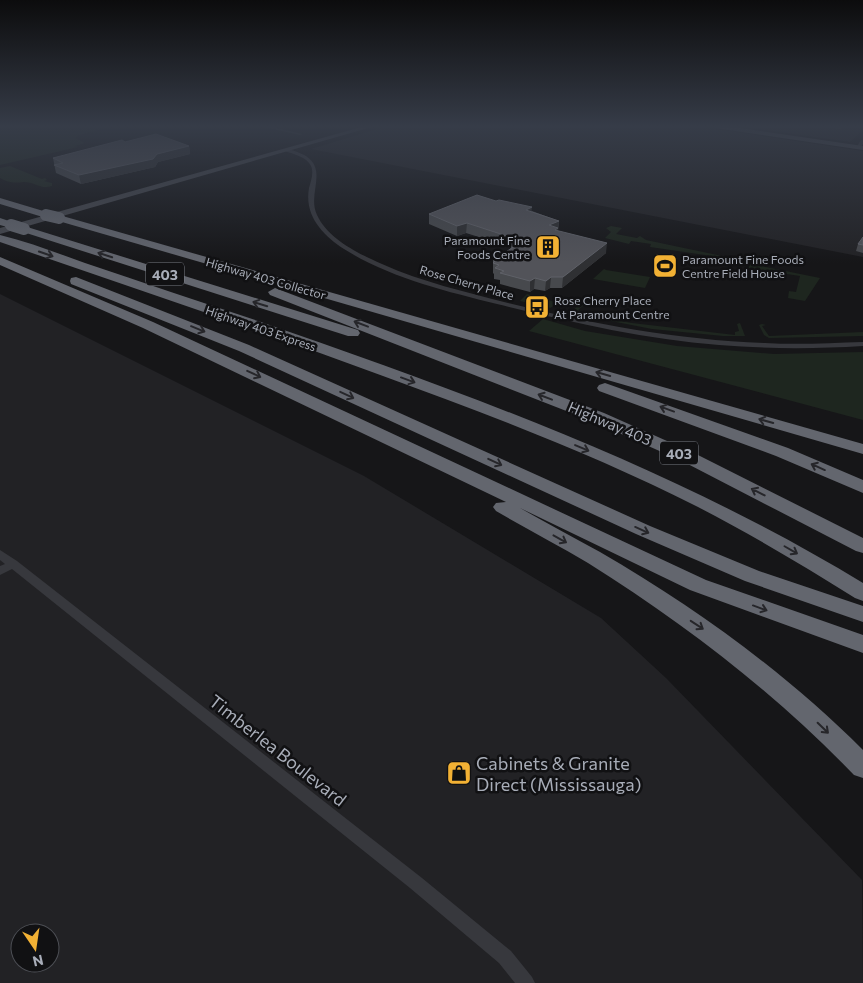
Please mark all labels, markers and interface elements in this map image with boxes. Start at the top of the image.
place label: Paramount Fine Foods Centre [444,233,530,261]
building icon: Paramount Fine Foods Centre [535,234,561,260]
one-way arrow [97,249,113,259]
one-way arrow [38,250,53,259]
place label: Paramount Fine Foods Centre Field House [682,252,804,280]
sports icon: Paramount Fine Foods Centre Field House [652,253,678,279]
street label: Highway 403 Collector [204,254,328,302]
road number: 403 [146,262,184,286]
street label: Rose Cherry Place [418,262,516,302]
place label: Rose Cherry Place At Paramount Centre [554,293,669,321]
bus stop icon: Rose Cherry Place At Paramount Centre [524,294,550,320]
one-way arrow [252,299,268,308]
street label: Highway 403 Express [204,302,318,354]
one-way arrow [354,319,370,328]
one-way arrow [190,325,205,334]
one-way arrow [595,369,611,379]
one-way arrow [246,370,261,380]
one-way arrow [400,376,415,385]
one-way arrow [339,390,354,400]
one-way arrow [538,392,554,401]
street label: Highway 403 [565,397,655,449]
one-way arrow [660,404,675,413]
one-way arrow [758,415,774,425]
road number: 403 [660,442,698,464]
one-way arrow [574,443,589,453]
one-way arrow [487,458,502,467]
one-way arrow [811,462,826,472]
one-way arrow [750,487,765,497]
one-way arrow [634,525,649,535]
one-way arrow [552,534,567,544]
one-way arrow [783,546,797,556]
one-way arrow [752,603,768,613]
one-way arrow [690,620,704,631]
street label: Timberlea Boulevard [205,690,351,810]
one-way arrow [817,722,829,734]
place label: Cabinets & Granite Direct (Mississauga) [476,752,642,795]
shop icon: Cabinets & Granite Direct (Mississauga) [446,760,472,786]
north arrow [10,923,60,973]
text: N [31,952,45,971]

